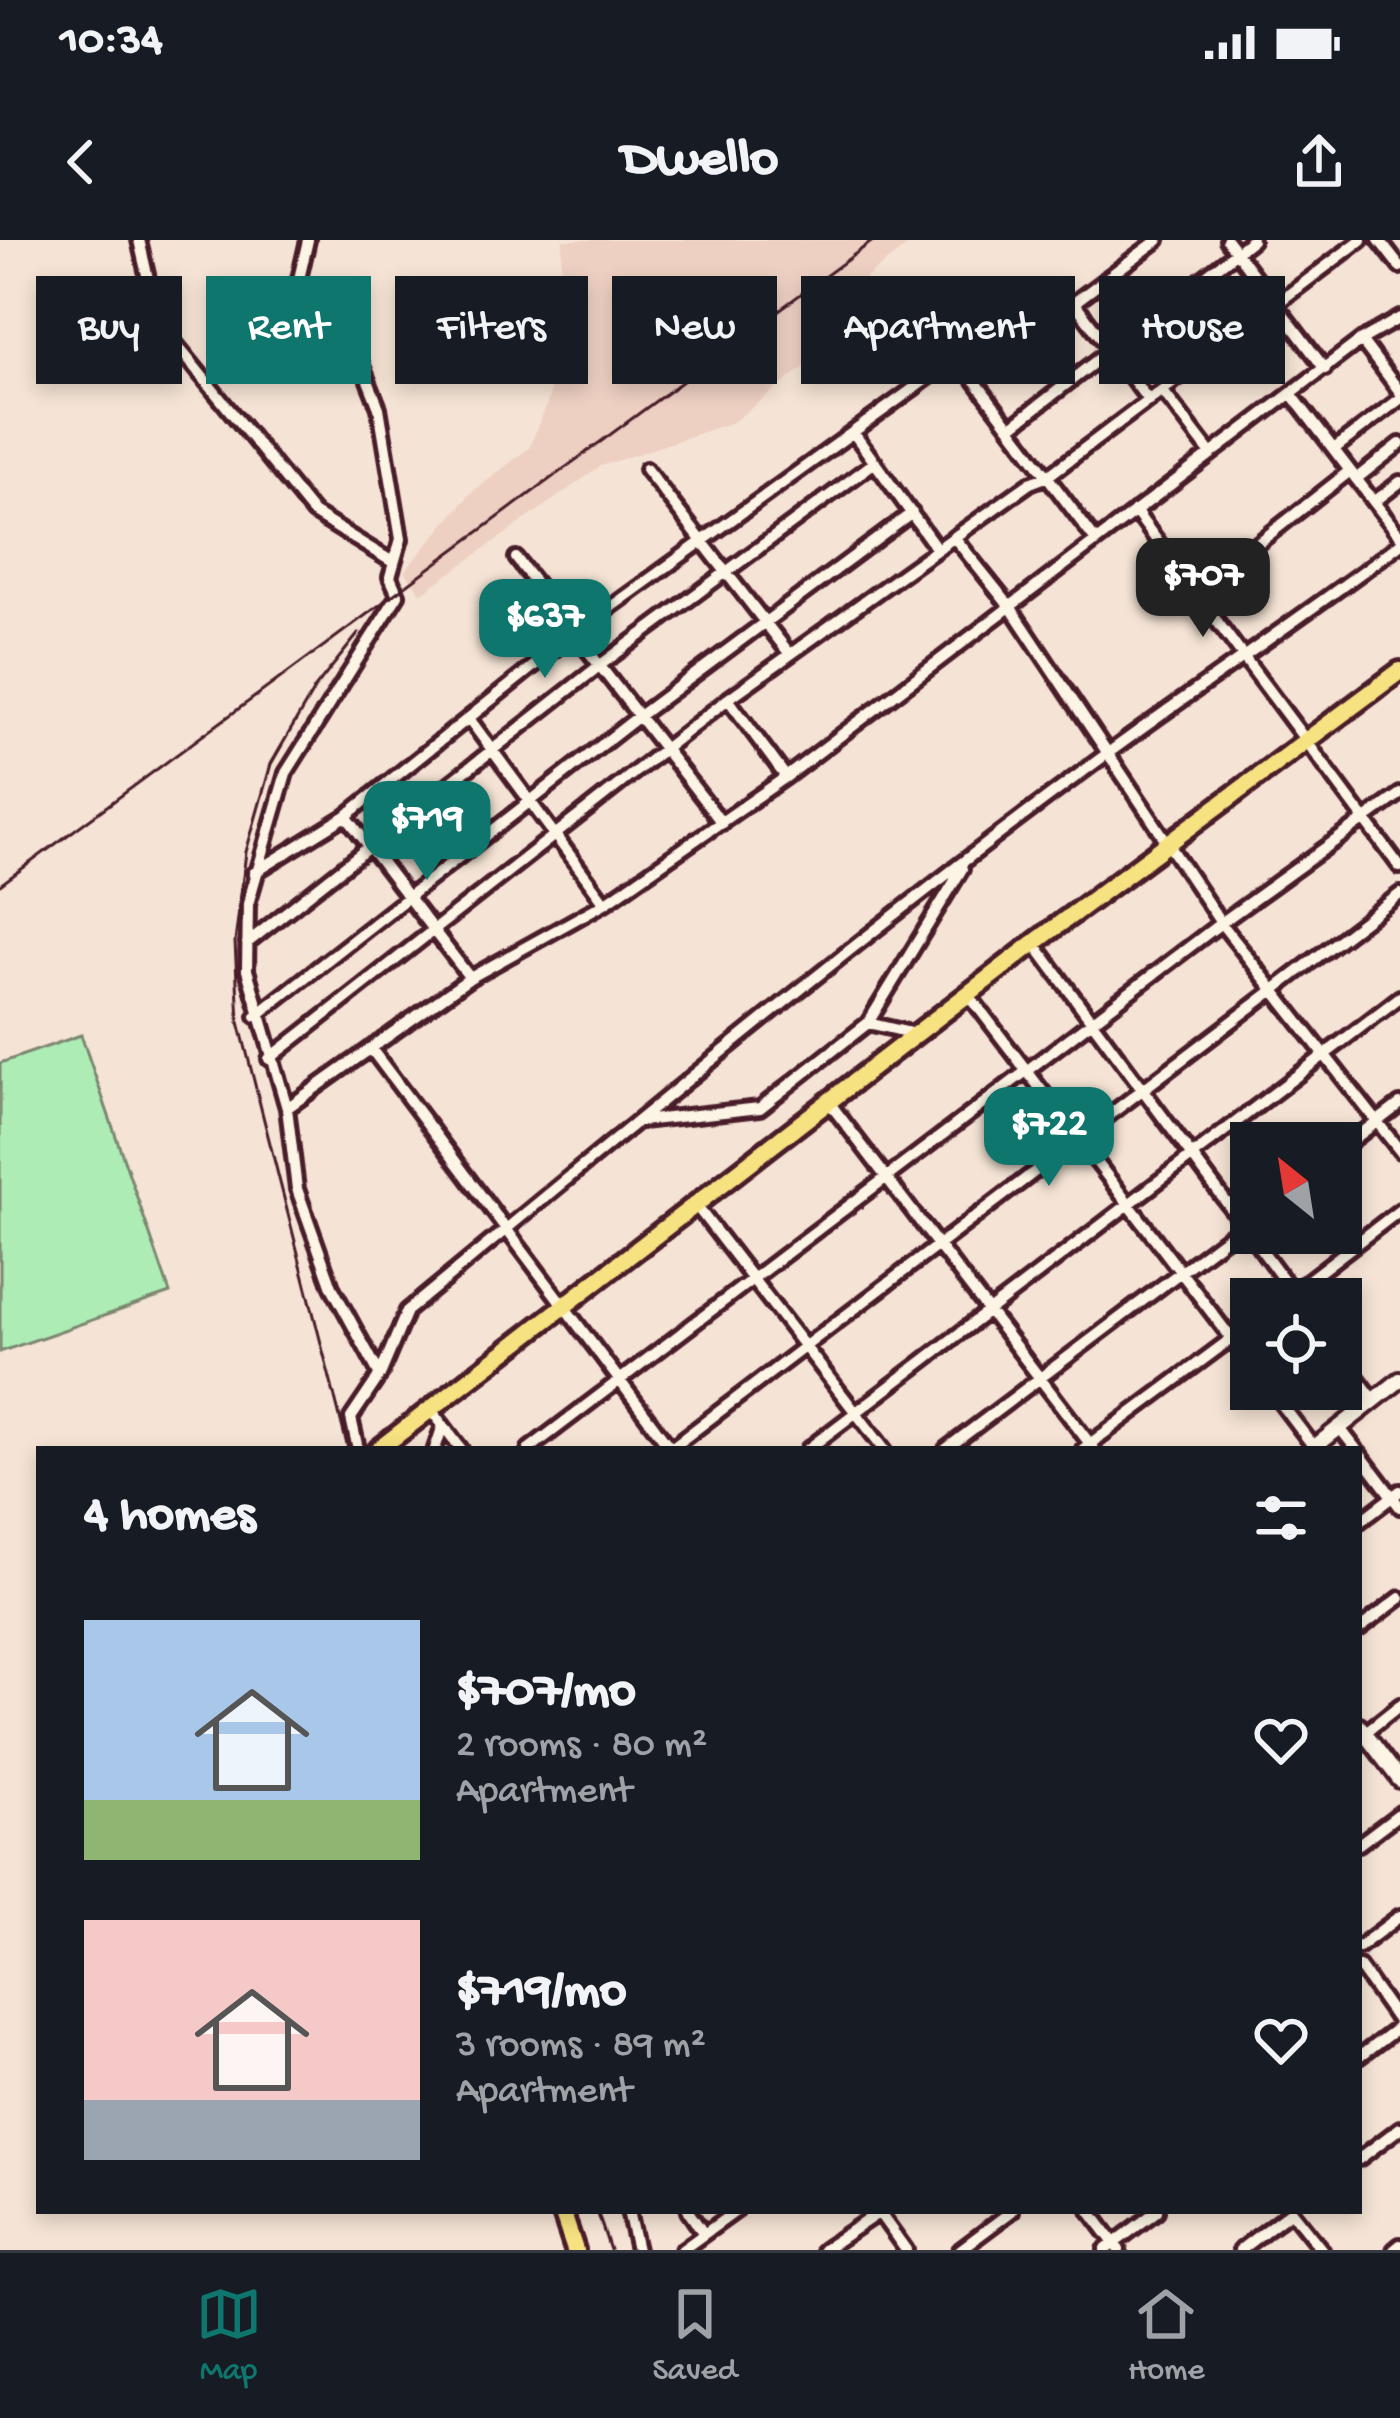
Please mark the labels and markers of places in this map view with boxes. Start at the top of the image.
pin: $707 [1132,538,1274,640]
pin: $637 [474,579,616,681]
pin: $719 [356,781,498,883]
pin: $722 [978,1087,1120,1189]

